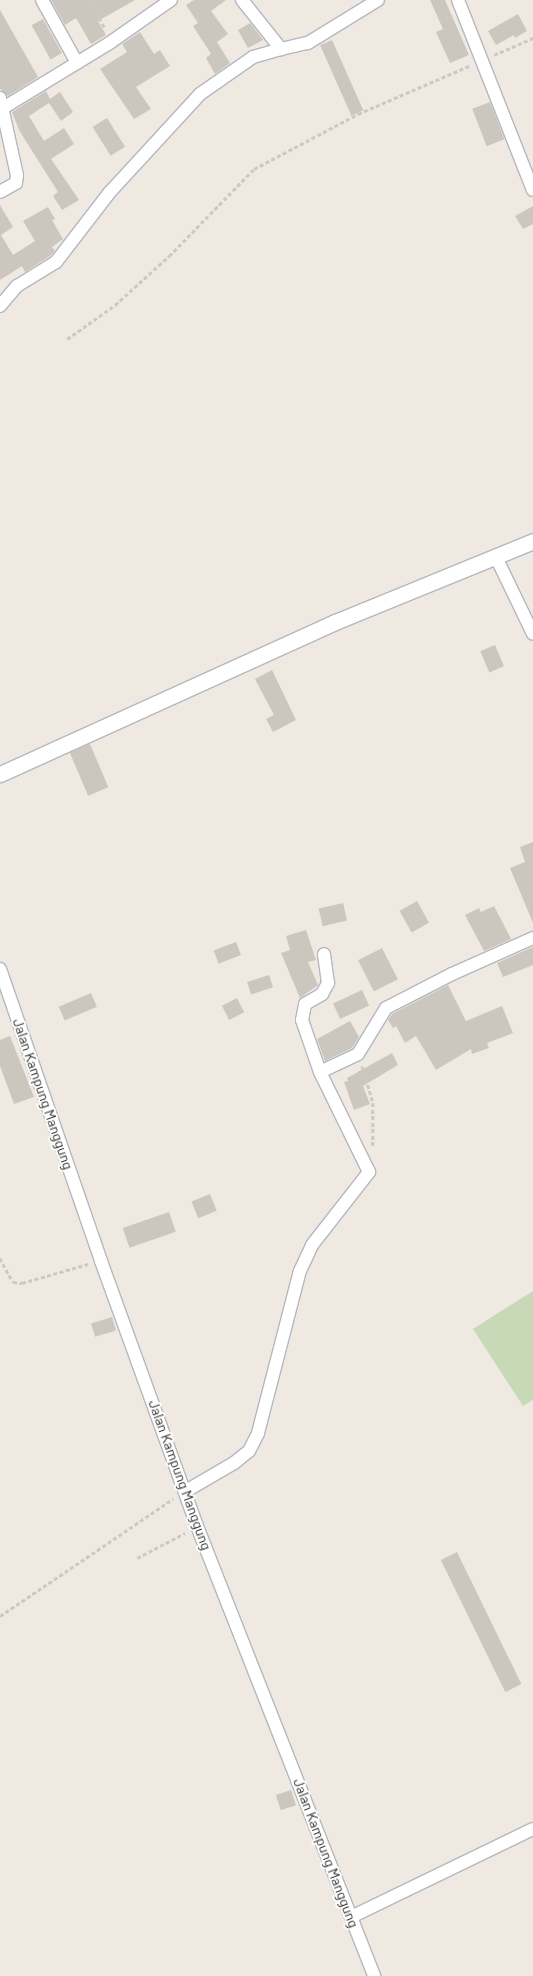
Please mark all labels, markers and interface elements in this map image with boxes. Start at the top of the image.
street label: Jalan Kampung Manggung [9,1016,77,1172]
street label: Jalan Kampung Manggung [145,1398,215,1552]
street label: Jalan Kampung Manggung [290,1776,362,1930]

